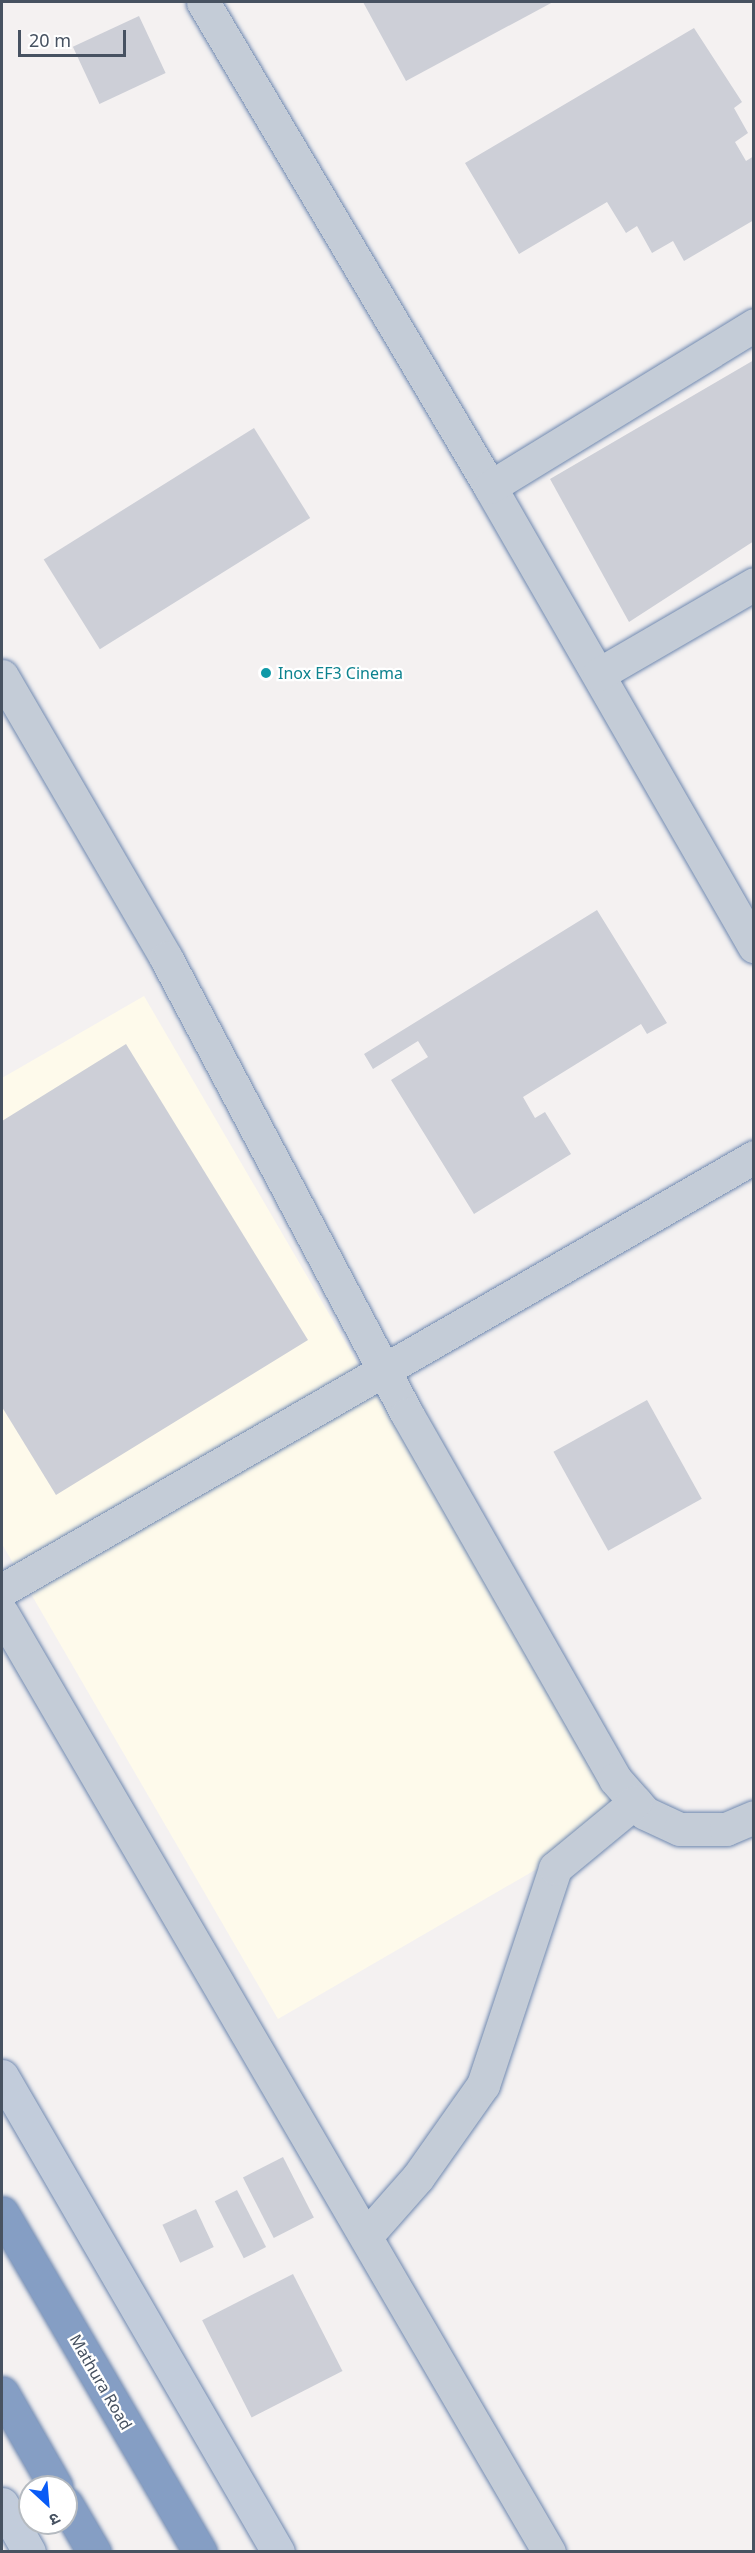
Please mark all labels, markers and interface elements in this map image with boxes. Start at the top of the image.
scale bar [21,18,129,56]
text: 20 m [29,28,71,52]
place label: Inox EF3 Cinema [278,663,403,683]
marker: Inox EF3 Cinema [259,666,273,680]
street label: Mathura Road [66,2331,136,2433]
north arrow [18,2475,78,2535]
text: उ [46,2507,64,2531]

